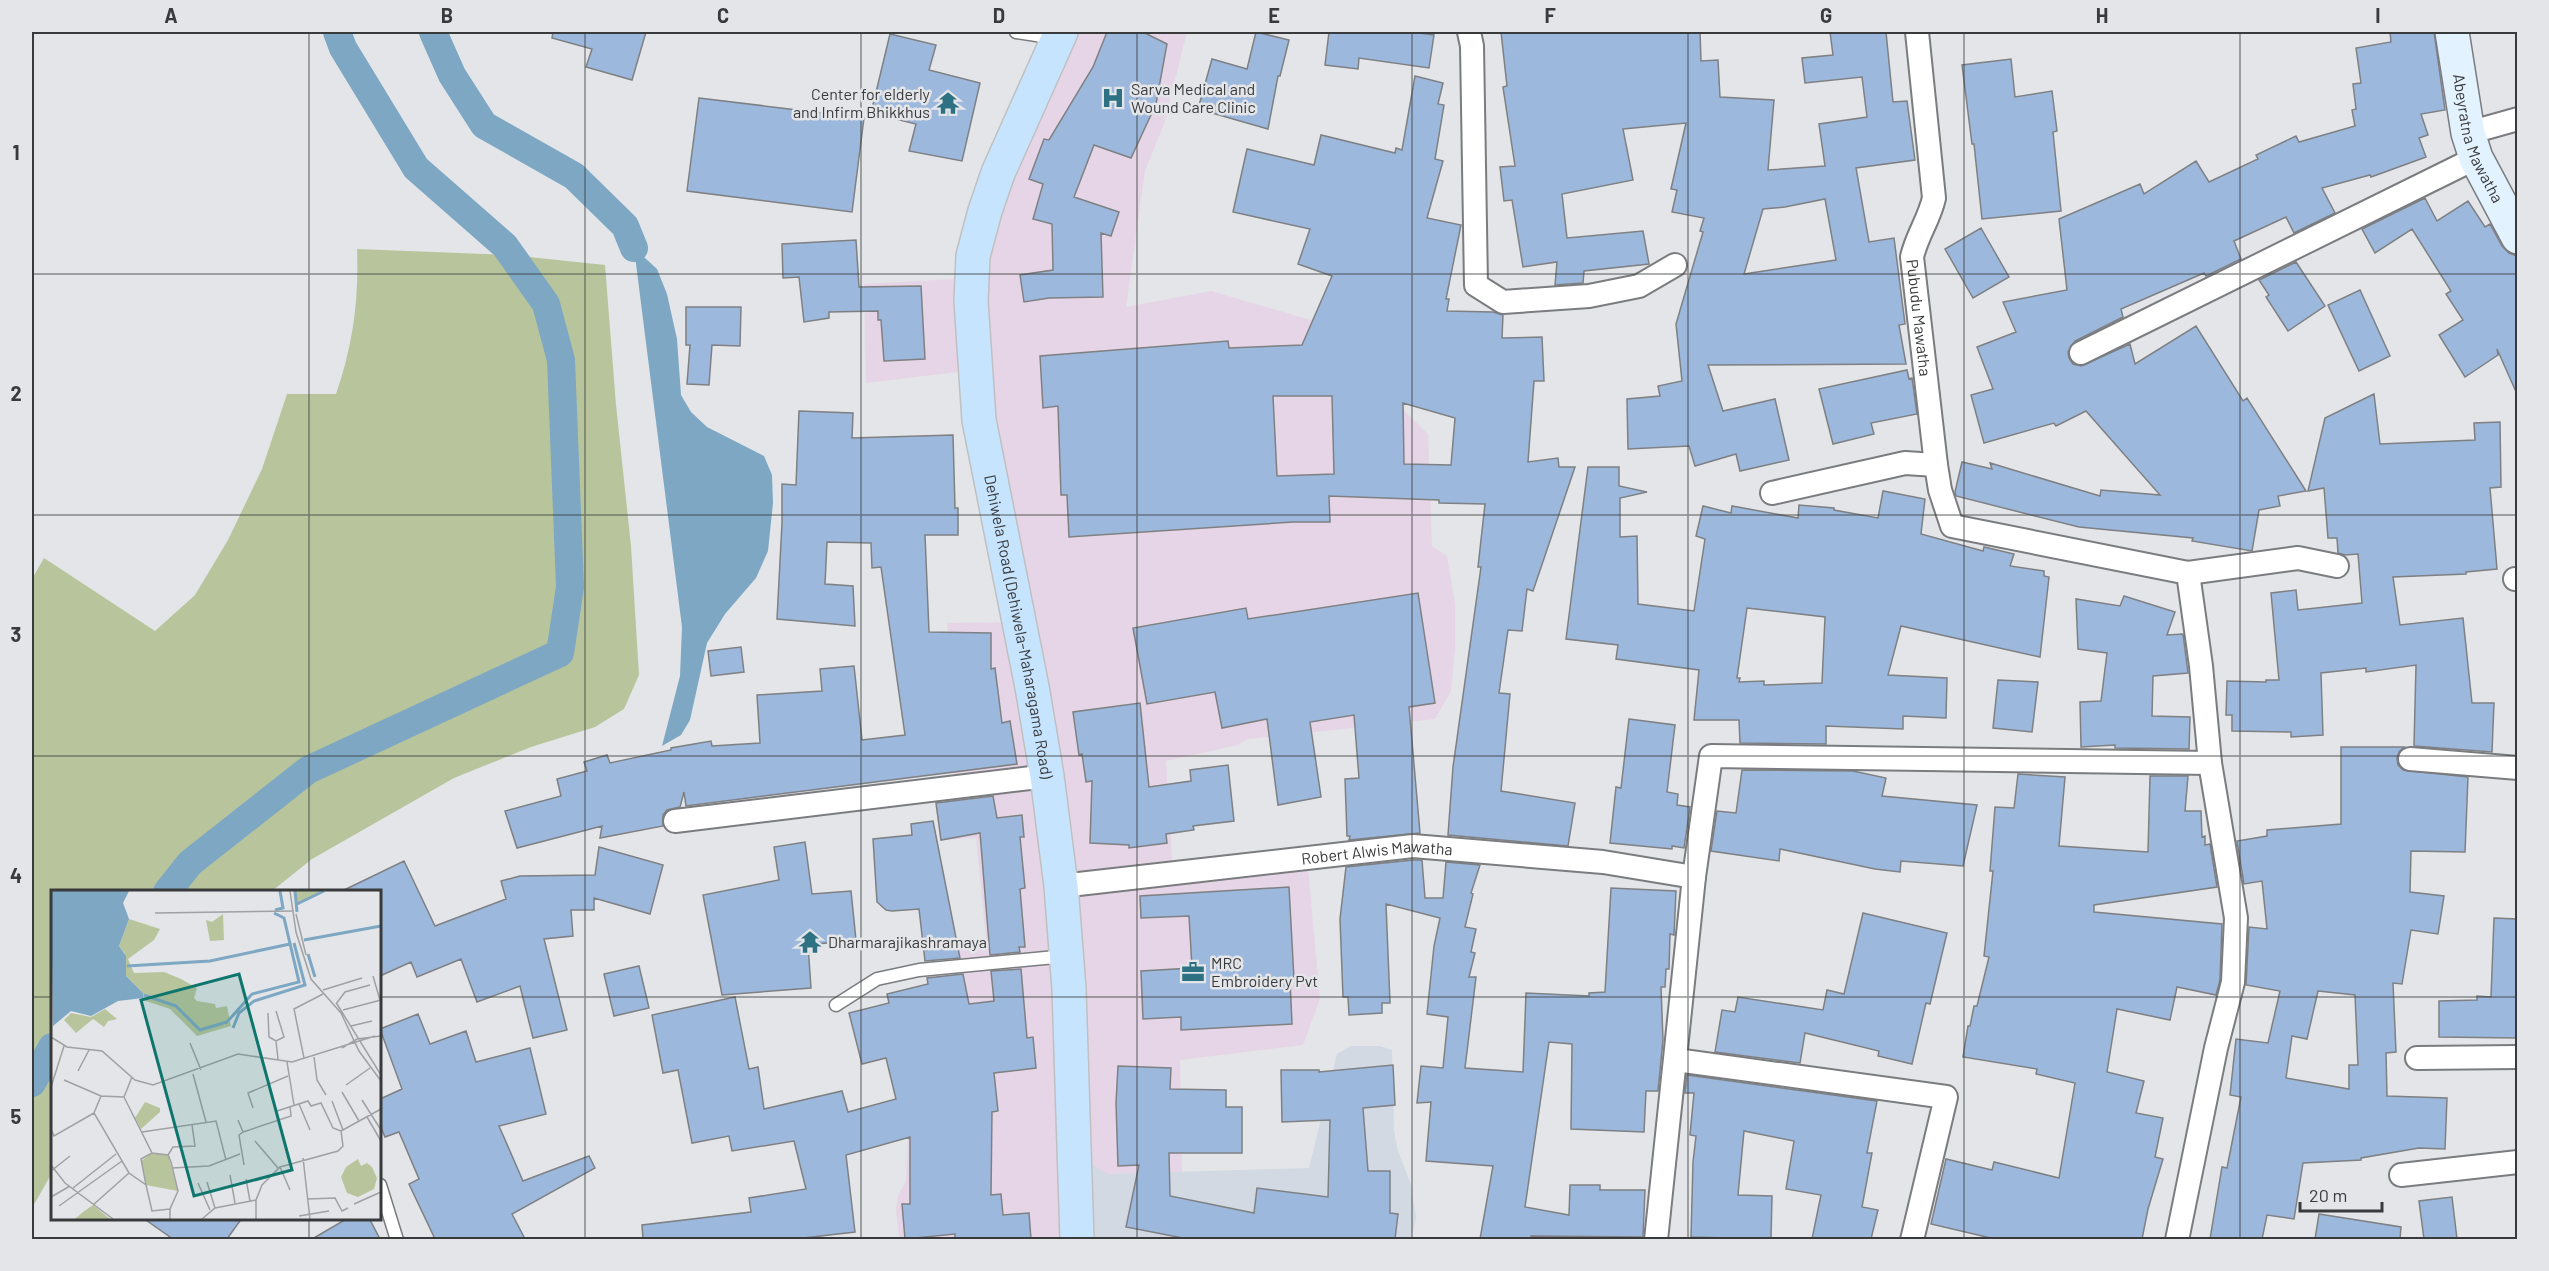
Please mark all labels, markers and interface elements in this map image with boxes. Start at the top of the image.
text: A [164,3,178,27]
text: B [441,3,453,27]
text: C [717,3,729,27]
text: D [993,3,1005,27]
text: E [1268,3,1280,27]
text: F [1544,3,1556,27]
text: G [1820,3,1832,27]
text: H [2096,3,2108,27]
text: I [2375,3,2381,27]
street label: Abeyratna Mawatha [2450,72,2508,206]
place label: Sarva Medical and Wound Care Clinic [1131,79,1256,116]
place label: Center for elderly and Infirm Bhikkhus [793,84,931,121]
hospital icon: Sarva Medical and Wound Care Clinic [1100,85,1126,111]
temple icon: Center for elderly and Infirm Bhikkhus [935,90,961,116]
text: 1 [12,140,20,164]
street label: Pubudu Mawatha [1903,258,1936,377]
text: 2 [10,381,22,405]
street label: Dehiwela Road (Dehiwela-Maharagama Road) [981,473,1057,781]
text: 3 [11,622,21,646]
street label: Robert Alwis Mawatha [1300,836,1454,868]
text: 4 [10,863,22,887]
inset map [51,890,381,1220]
temple icon: Dharmarajikashramaya [797,929,823,955]
place label: Dharmarajikashramaya [828,932,987,951]
place label: MRC Embroidery Pvt [1211,953,1318,990]
office icon: MRC Embroidery Pvt [1180,959,1206,985]
text: 5 [11,1104,22,1128]
scale bar [2300,1175,2382,1213]
text: 20 m [2309,1184,2347,1206]

